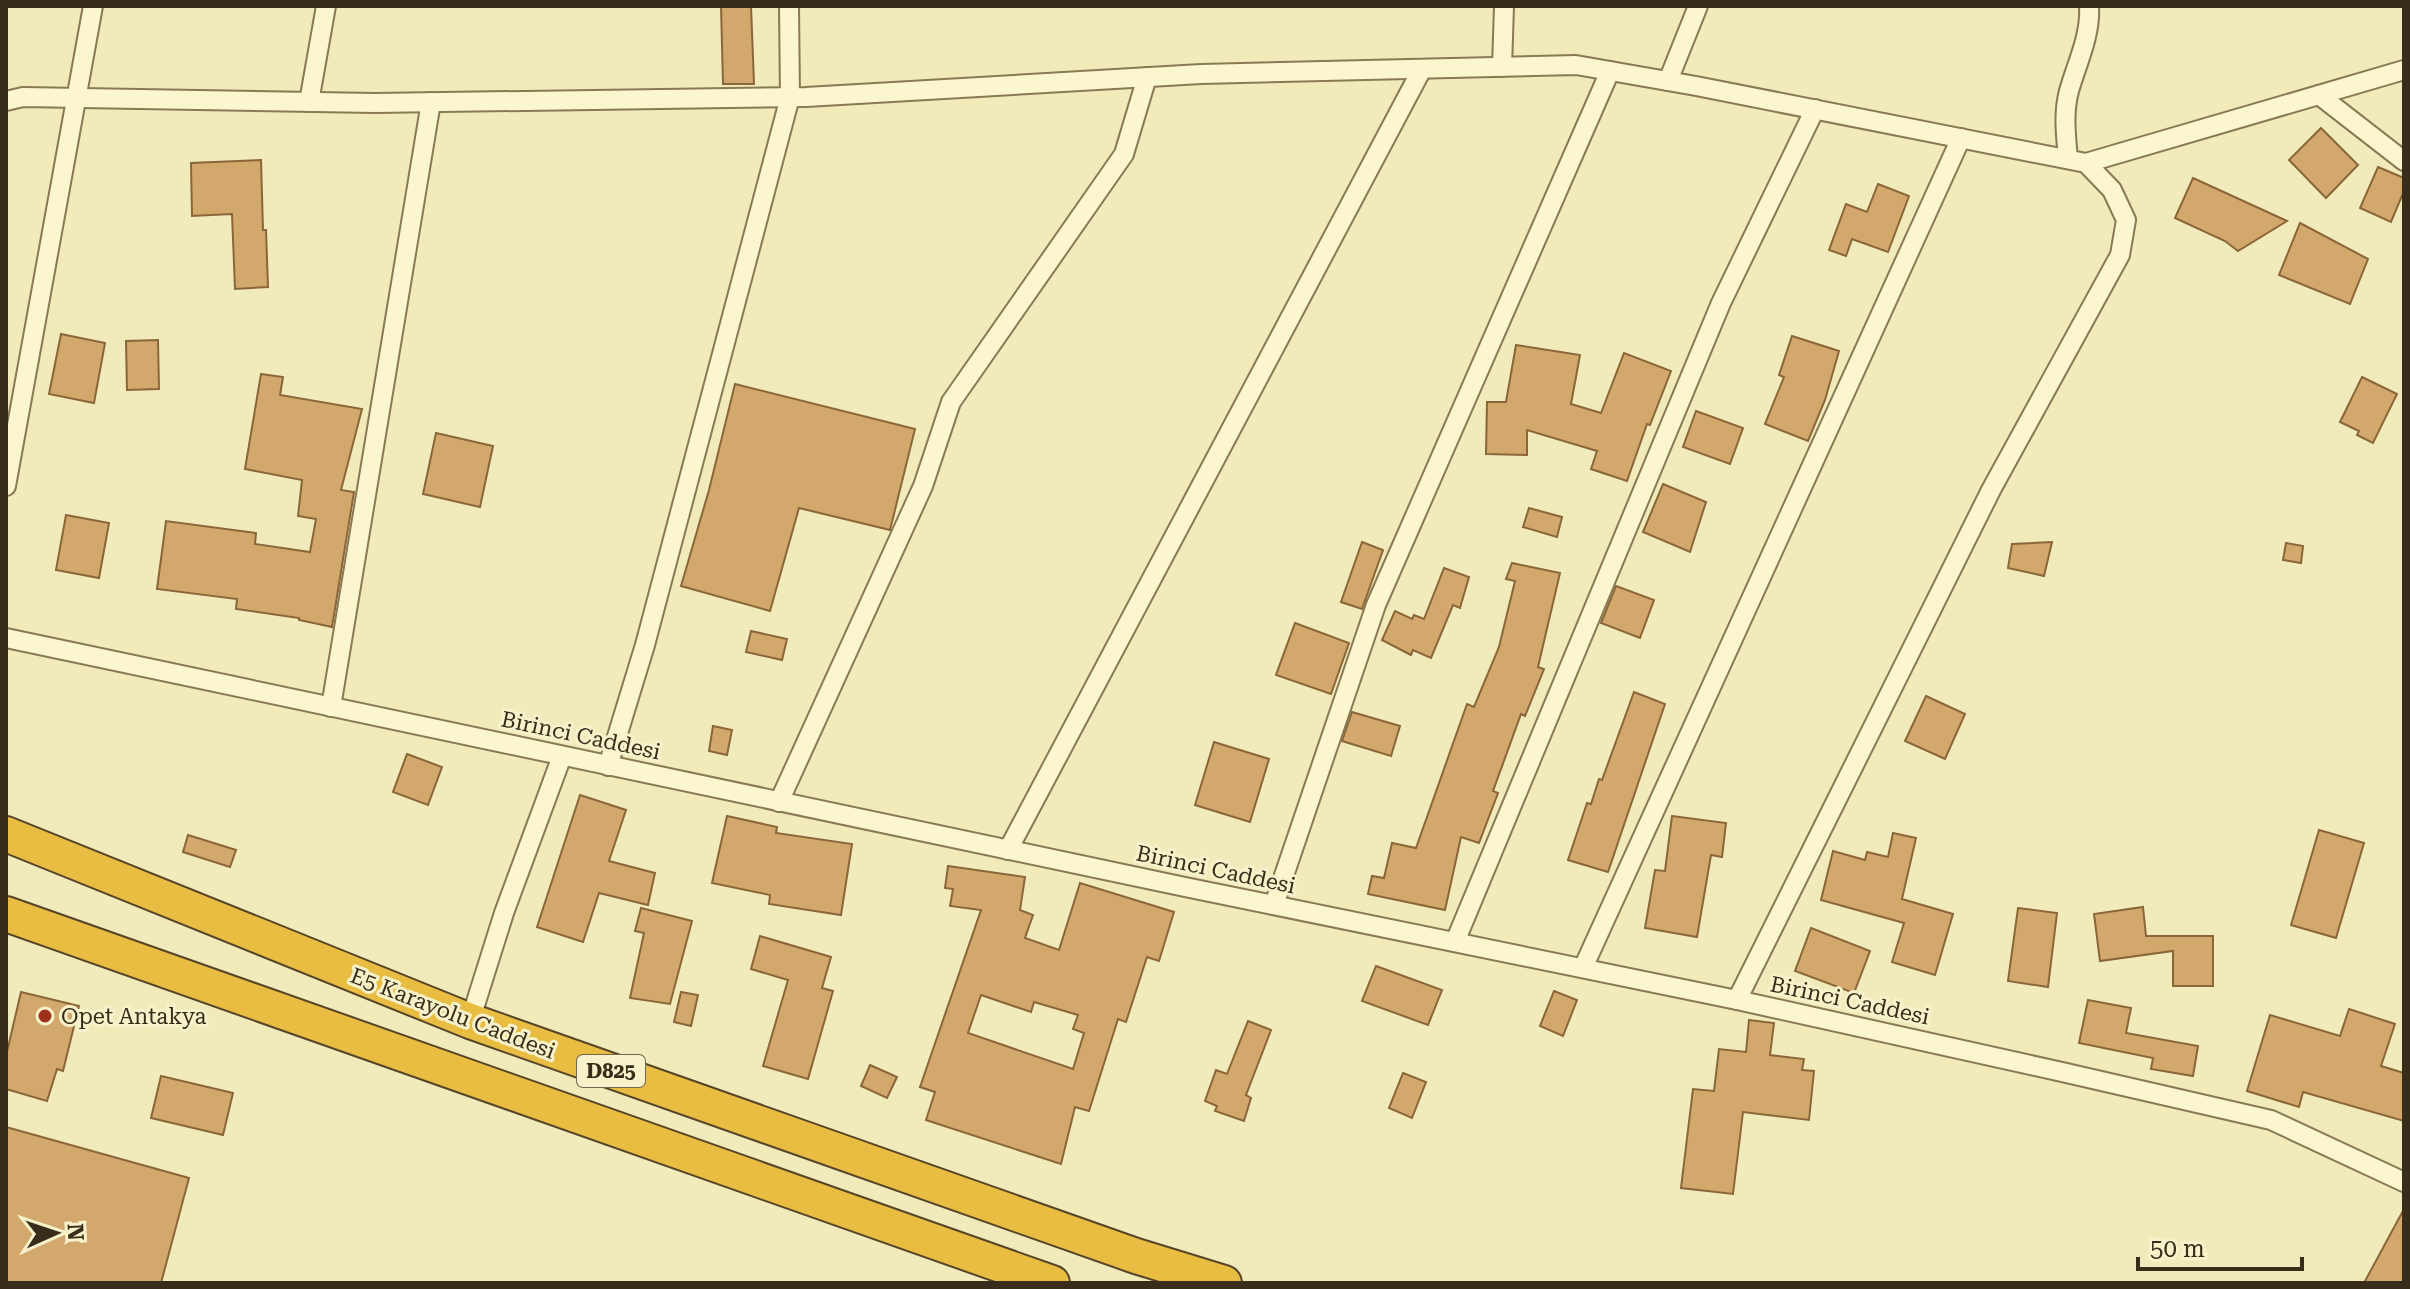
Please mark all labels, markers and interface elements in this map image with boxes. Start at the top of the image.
street label: Birinci Caddesi [499,706,663,765]
street label: Birinci Caddesi [1134,840,1298,899]
street label: E5 Karayolu Caddesi [347,963,559,1064]
street label: Birinci Caddesi [1768,971,1932,1030]
place label: Opet Antakya [61,1004,207,1029]
marker: Opet Antakya [36,1007,54,1025]
road number: D825 [577,1055,645,1087]
north arrow [16,1193,96,1273]
scale bar [2138,1221,2302,1271]
text: N [63,1223,88,1241]
text: 50 m [2150,1235,2205,1263]

